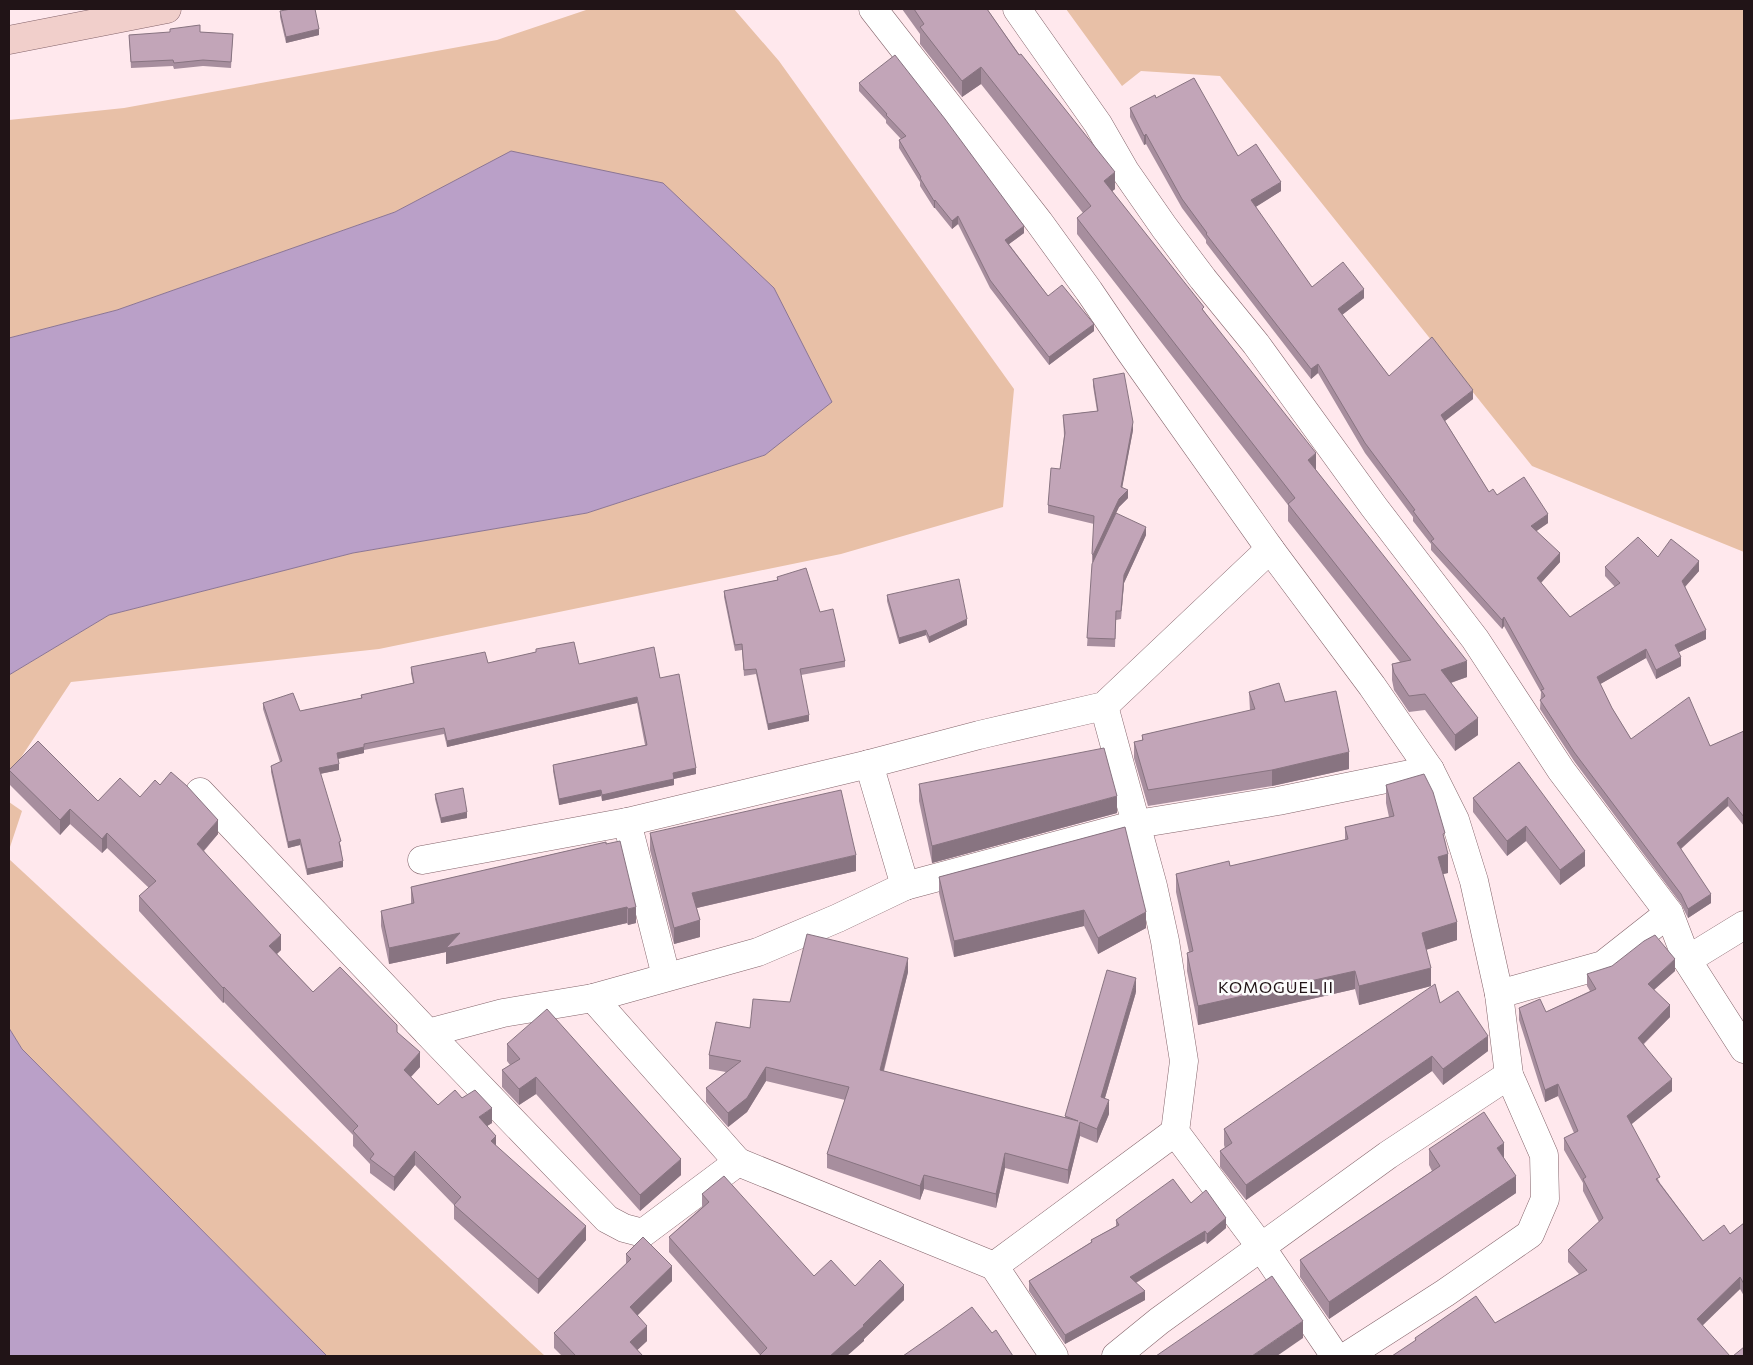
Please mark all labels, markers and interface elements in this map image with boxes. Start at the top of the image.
district label: KOMOGUEL II [1218,977,1334,996]

